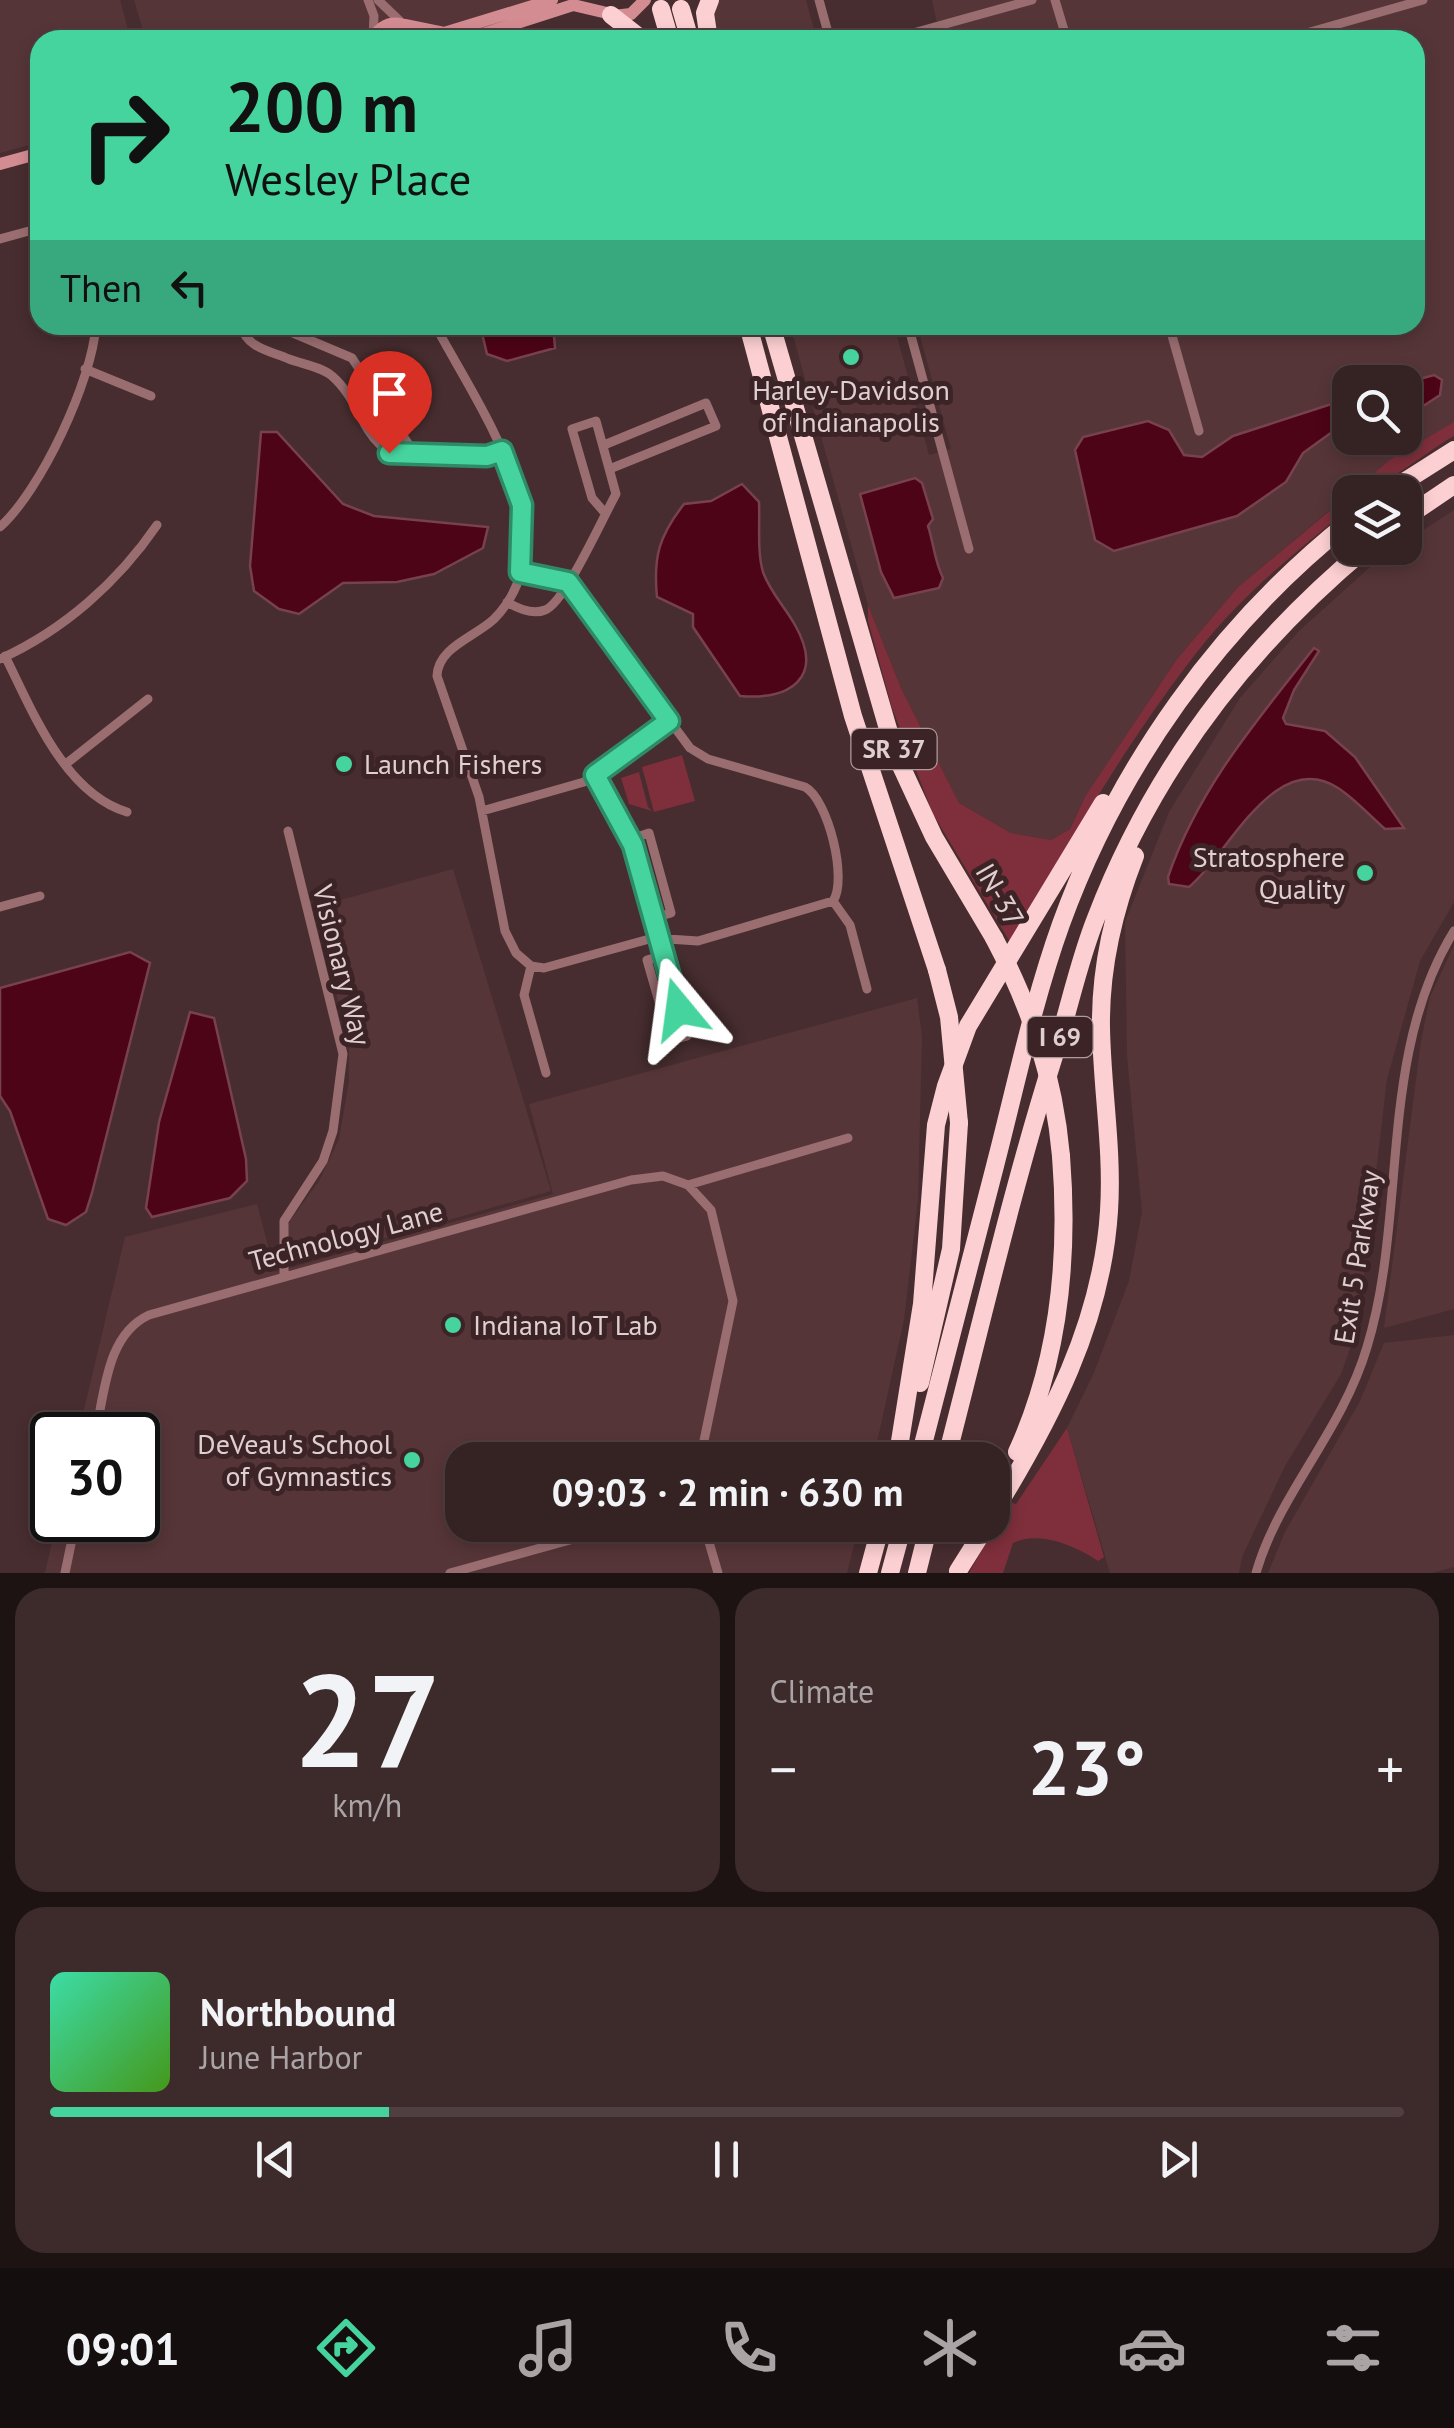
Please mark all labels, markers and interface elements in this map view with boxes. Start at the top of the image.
text: 200 m [225,61,418,151]
icon: right [60,70,190,200]
text: Wesley Place [225,149,471,207]
icon: left [162,260,217,315]
text: Then [60,263,142,312]
marker: Harley-Davidson of Indianapolis [840,346,862,368]
pin [347,351,432,454]
map controls [1332,365,1422,565]
button: search [1332,365,1422,455]
icon: arrive [362,366,417,421]
place label: Harley-Davidson of Indianapolis [752,371,950,440]
button: layers [1332,475,1422,565]
road number: SR 37 [852,729,936,769]
place label: Launch Fishers [364,745,542,782]
marker: Launch Fishers [333,753,355,775]
place label: Stratosphere Quality [1193,838,1345,907]
street label: IN-37 [968,856,1033,933]
marker: Stratosphere Quality [1354,862,1376,884]
street label: Visionary Way [304,880,380,1049]
position arrow [627,957,731,1061]
road number: I 69 [1028,1017,1092,1057]
street label: Exit 5 Parkway [1324,1167,1389,1347]
street label: Technology Lane [245,1192,447,1279]
place label: Indiana IoT Lab [473,1306,658,1343]
marker: Indiana IoT Lab [442,1314,464,1336]
speed limit sign: 30 [30,1412,160,1542]
place label: DeVeau's School of Gymnastics [197,1425,392,1494]
marker: DeVeau's School of Gymnastics [401,1449,423,1471]
text: 09:03 · 2 min · 630 m [552,1467,903,1516]
text: 27 [294,1635,441,1803]
text: Climate [770,1670,874,1712]
text: 23° [1028,1719,1146,1816]
text: − [770,1733,797,1804]
text: + [1376,1733,1404,1804]
text: km/h [332,1784,402,1826]
text: Northbound [200,1987,396,2036]
text: June Harbor [200,2036,362,2078]
icon: previous [248,2132,303,2187]
icon: pause [699,2132,754,2187]
icon: next [1151,2132,1206,2187]
icon: directions [311,2313,381,2383]
icon: music [513,2313,583,2383]
icon: phone [714,2313,784,2383]
icon: climate [915,2313,985,2383]
icon: car [1117,2313,1187,2383]
icon: filters [1318,2313,1388,2383]
text: 09:01 [66,2319,180,2377]

